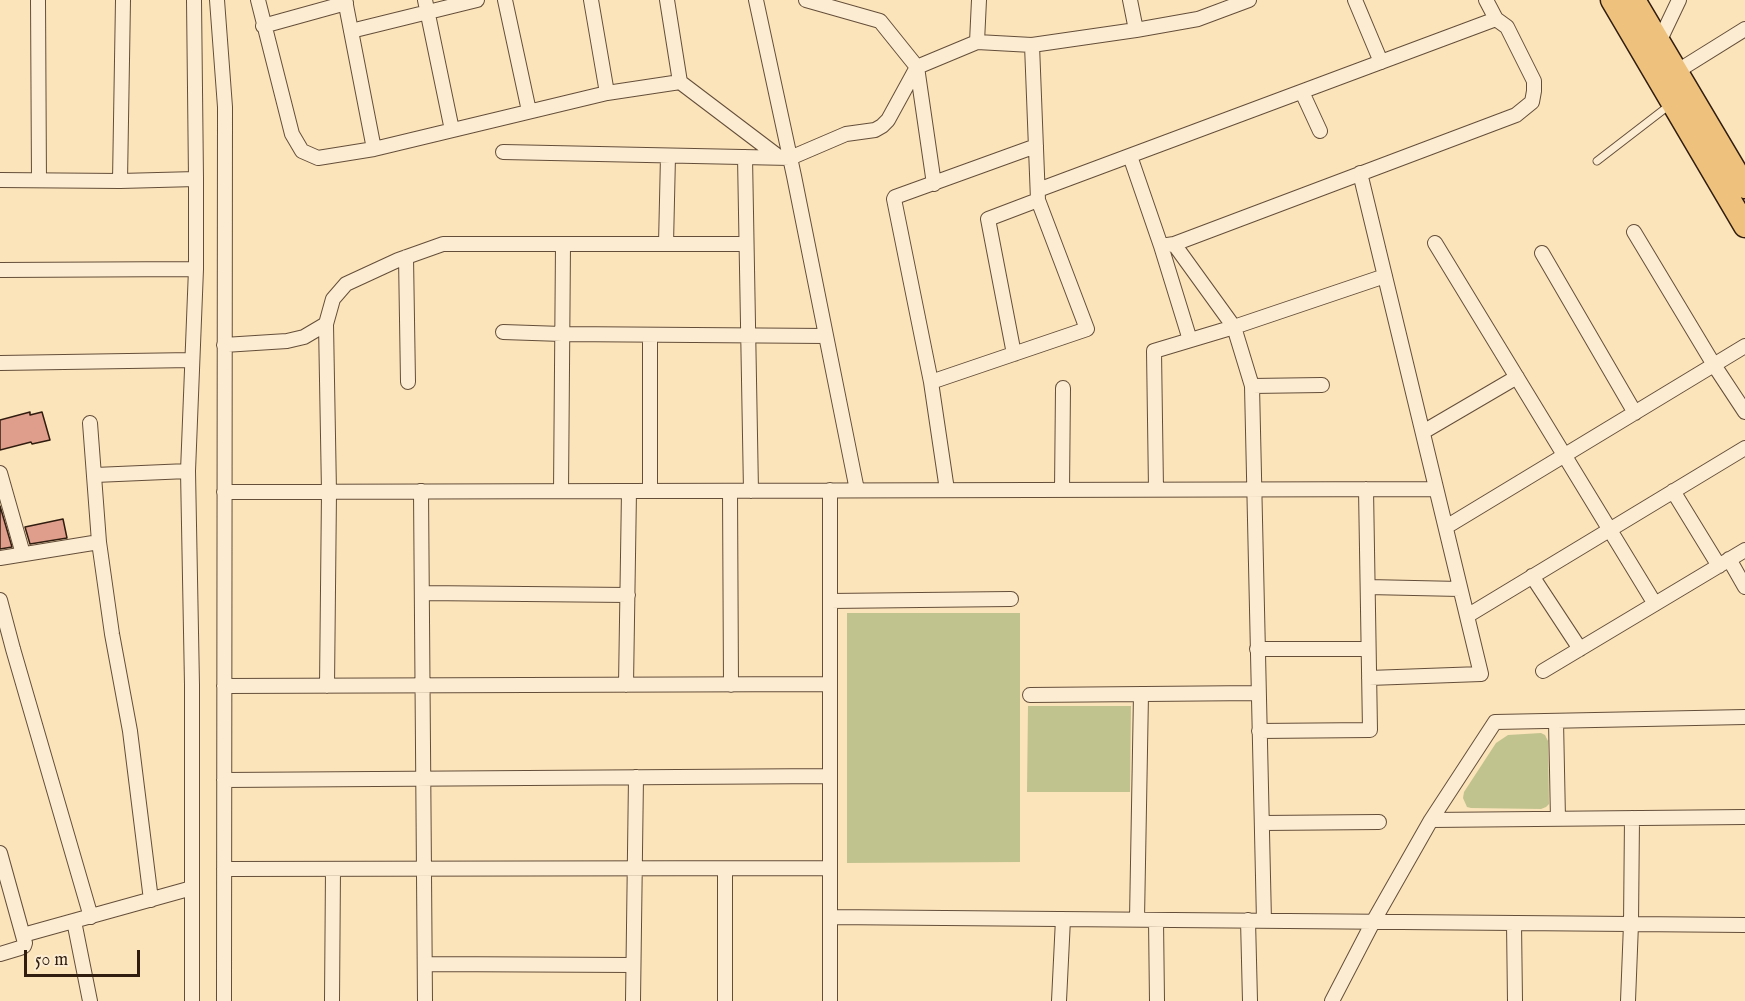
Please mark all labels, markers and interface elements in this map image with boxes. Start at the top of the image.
scale bar [27,938,142,976]
text: 50 m [35,949,68,972]

